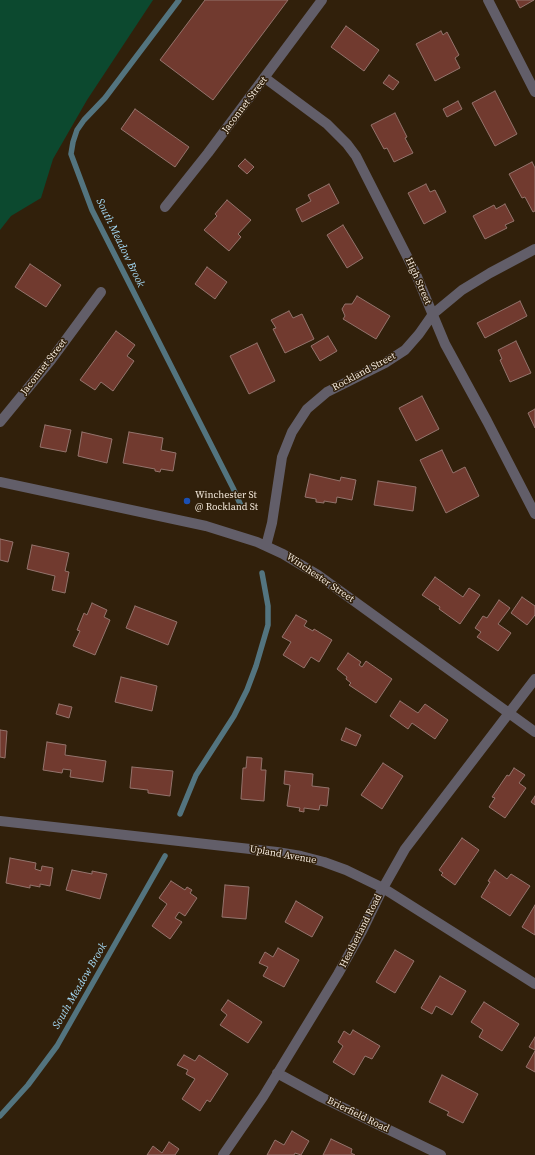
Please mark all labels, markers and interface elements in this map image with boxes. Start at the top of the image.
street label: Jaconnet Street [220,74,270,136]
water label: South Meadow Brook [93,196,147,290]
street label: High Street [402,256,434,306]
street label: Jaconnet Street [18,337,70,397]
street label: Rockland Street [330,350,398,394]
place label: Winchester St @ Rockland St [195,489,258,512]
marker: Winchester St @ Rockland St [182,496,192,506]
street label: Winchester Street [284,551,356,605]
street label: Upland Avenue [249,843,317,867]
street label: Heatherland Road [337,892,385,970]
water label: South Meadow Brook [50,941,110,1031]
street label: Brierfield Road [325,1095,391,1135]

